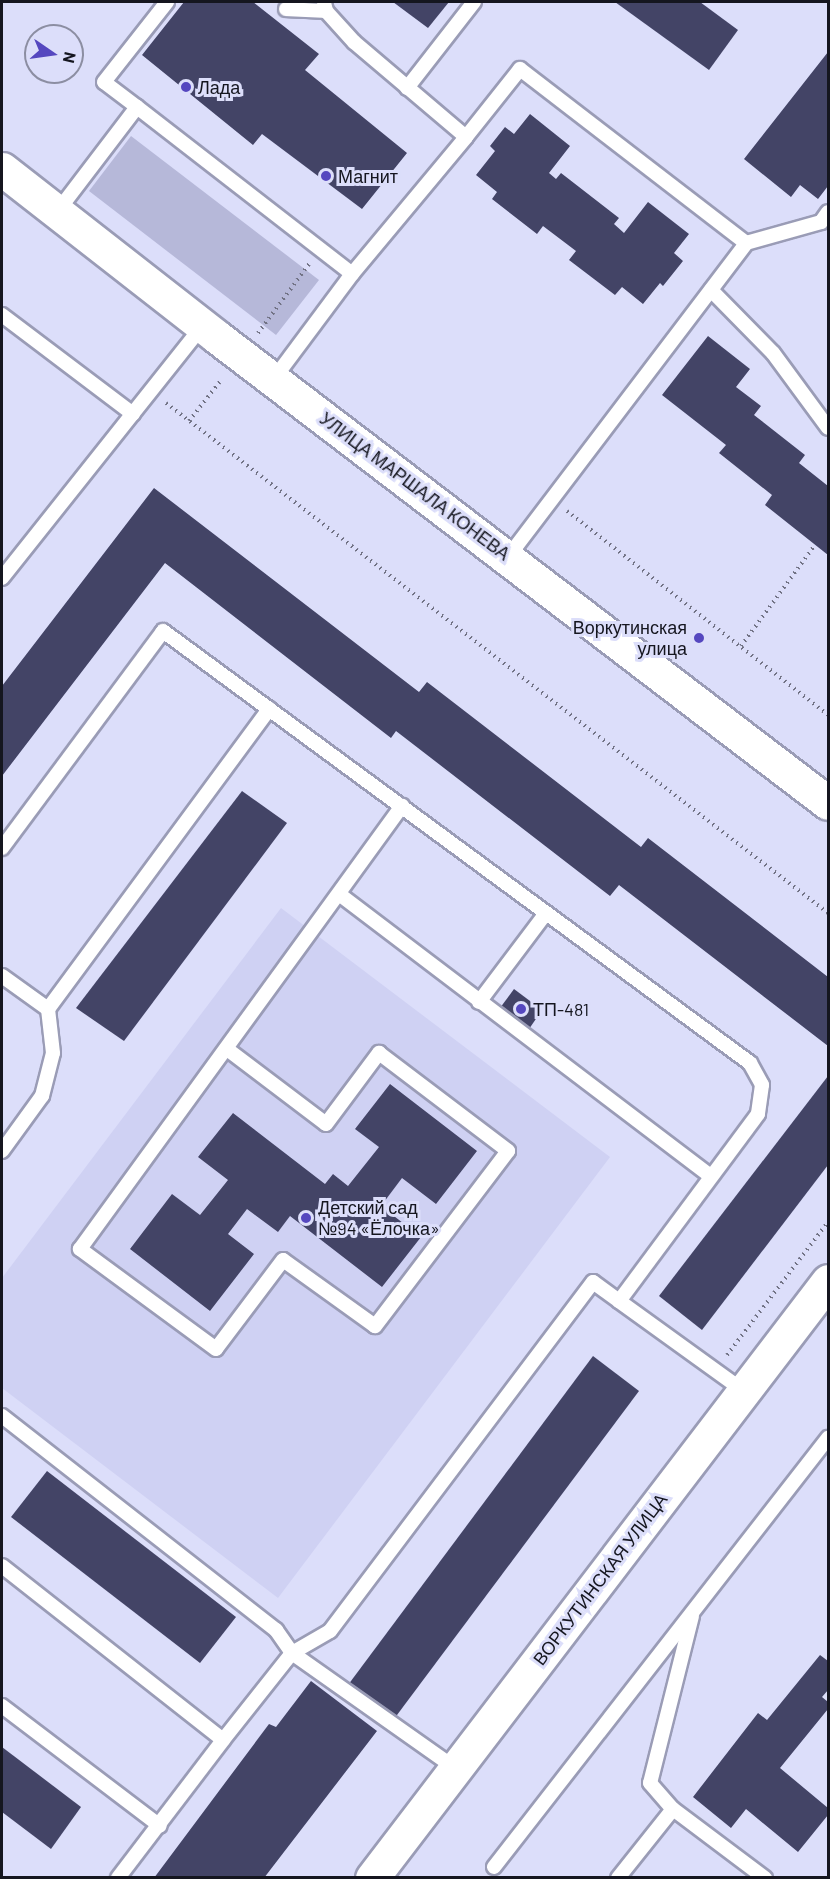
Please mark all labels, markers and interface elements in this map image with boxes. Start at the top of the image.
north arrow [24,24,84,84]
text: N [60,50,81,65]
place label: Лада [198,76,240,98]
marker: Лада [179,80,193,94]
place label: Магнит [338,165,398,187]
marker: Магнит [319,169,333,183]
street label: УЛИЦА МАРШАЛА КОНЕВА [316,407,514,565]
place label: Воркутинская улица [573,617,687,660]
marker: Воркутинская улица [692,631,706,645]
place label: ТП-481 [533,998,589,1020]
marker: ТП-481 [514,1002,528,1016]
place label: Детский сад №94 «Ёлочка» [318,1197,440,1240]
marker: Детский сад №94 «Ёлочка» [299,1211,313,1225]
street label: ВОРКУТИНСКАЯ УЛИЦА [528,1489,672,1669]

